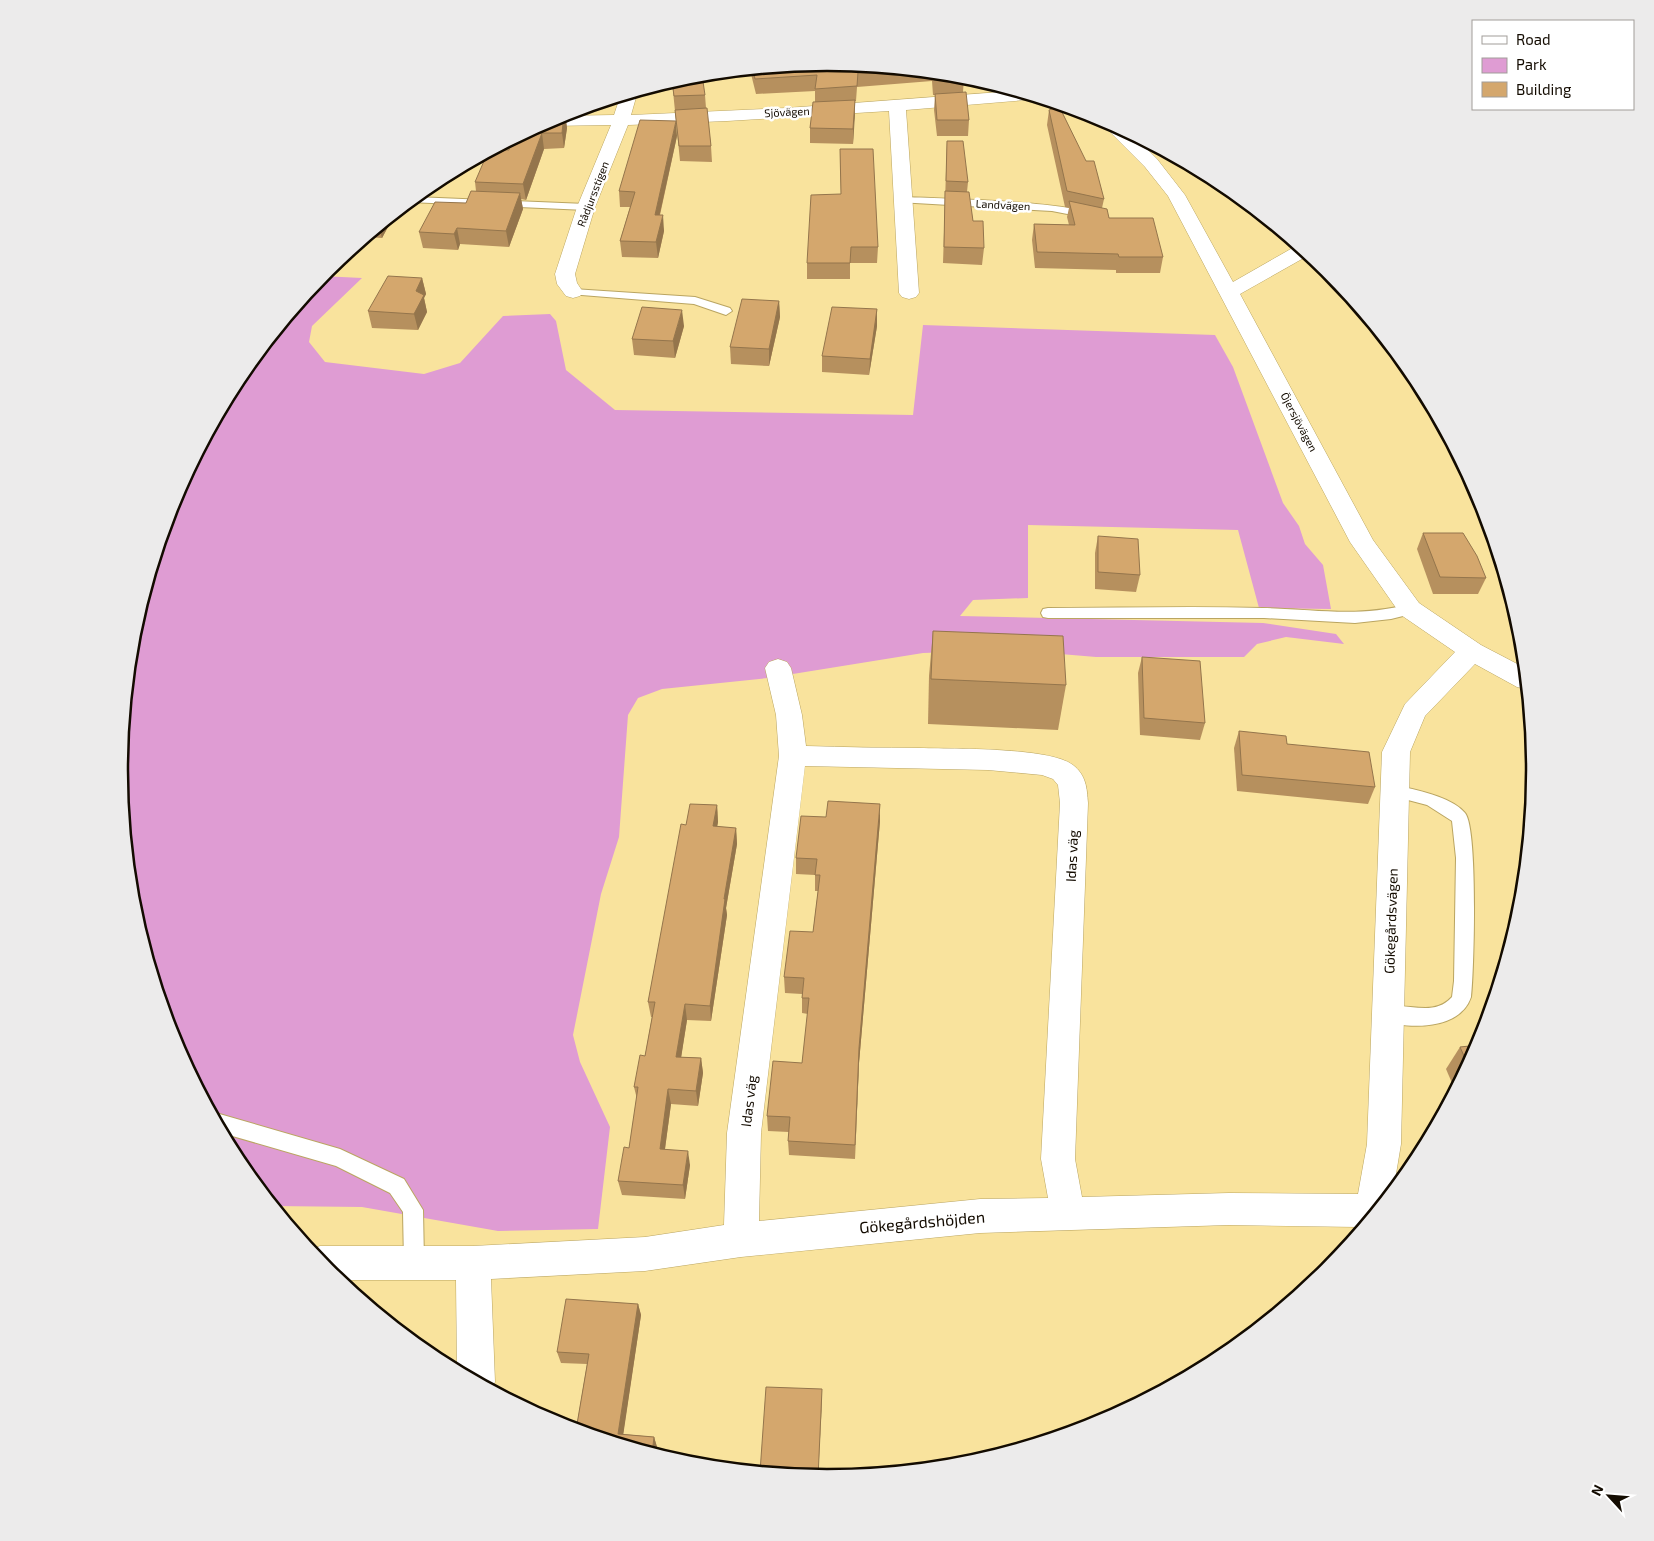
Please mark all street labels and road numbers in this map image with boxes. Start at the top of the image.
street label: Sjövägen [764,104,810,120]
street label: Rådjursstigen [574,159,612,229]
street label: Landvägen [975,197,1031,212]
street label: Öjersjövägen [1278,389,1321,454]
street label: Idas väg [1062,829,1081,882]
street label: Gökegårdsvägen [1380,868,1401,974]
street label: Idas väg [737,1074,760,1128]
street label: Gökegårdshöjden [858,1207,986,1237]

